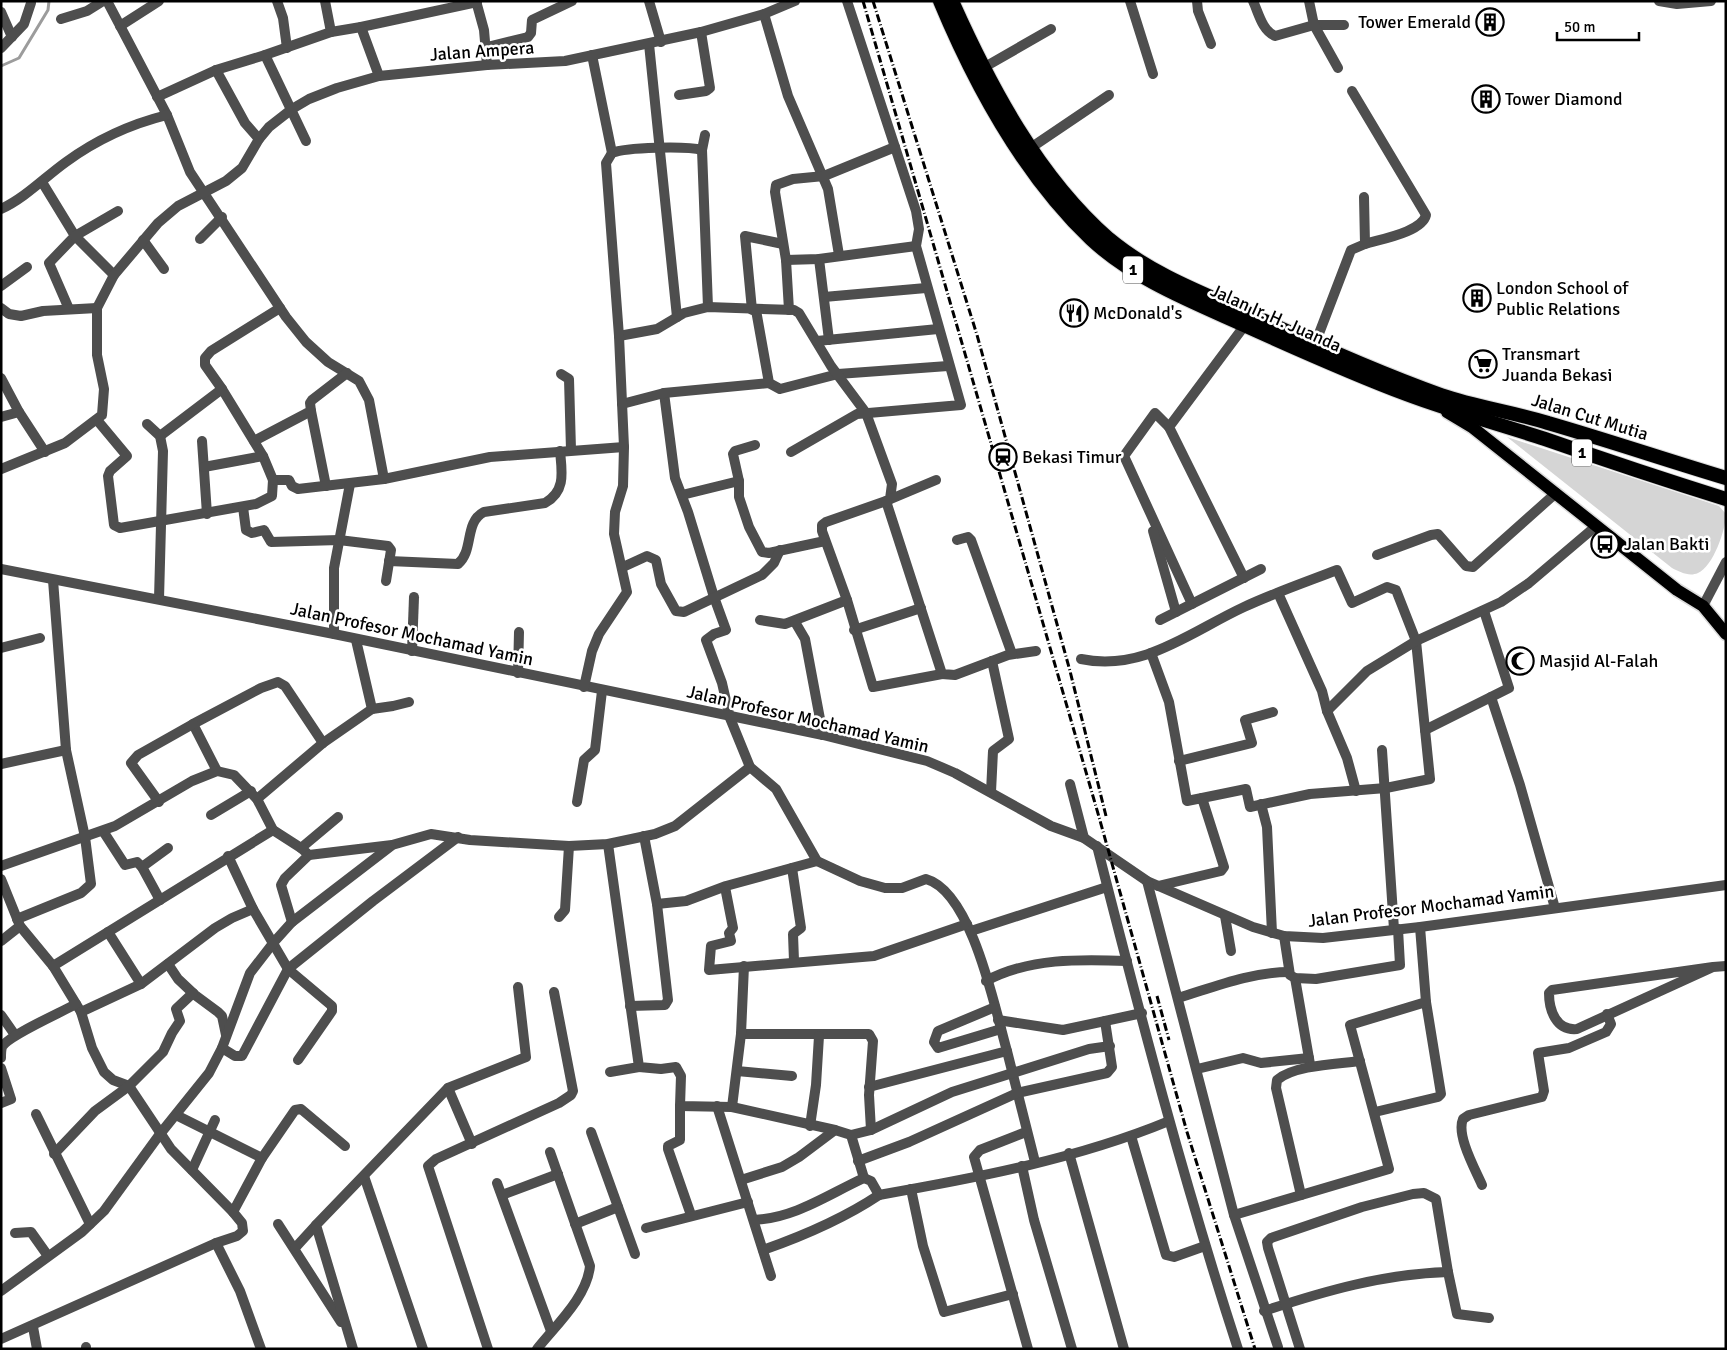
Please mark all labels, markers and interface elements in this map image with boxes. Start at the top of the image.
building icon: Tower Emerald [1475,7,1505,37]
scale bar [1557,10,1640,42]
place label: Tower Emerald [1358,11,1471,33]
text: 50 m [1564,18,1595,36]
street label: Jalan Ampera [429,36,535,66]
building icon: Tower Diamond [1471,84,1501,114]
place label: Tower Diamond [1505,88,1623,110]
road number: 1 [1123,256,1143,284]
place label: London School of Public Relations [1496,277,1629,320]
street label: Jalan Ir. H. Juanda [1207,279,1345,357]
building icon: London School of Public Relations [1462,283,1492,313]
restaurant icon: McDonald's [1059,298,1089,328]
place label: McDonald's [1093,302,1182,324]
place label: Transmart Juanda Bekasi [1502,343,1612,386]
supermarket icon: Transmart Juanda Bekasi [1468,349,1498,379]
street label: Jalan Cut Mutia [1529,389,1651,445]
road number: 1 [1572,439,1592,466]
station icon: Bekasi Timur [988,442,1018,472]
place label: Bekasi Timur [1022,446,1122,468]
bus stop icon: Jalan Bakti [1590,529,1620,559]
place label: Jalan Bakti [1624,533,1709,555]
street label: Jalan Profesor Mochamad Yamin [289,597,535,671]
mosque icon: Masjid Al-Falah [1505,646,1535,676]
place label: Masjid Al-Falah [1539,650,1658,672]
street label: Jalan Profesor Mochamad Yamin [685,680,931,758]
street label: Jalan Profesor Mochamad Yamin [1307,880,1555,932]

